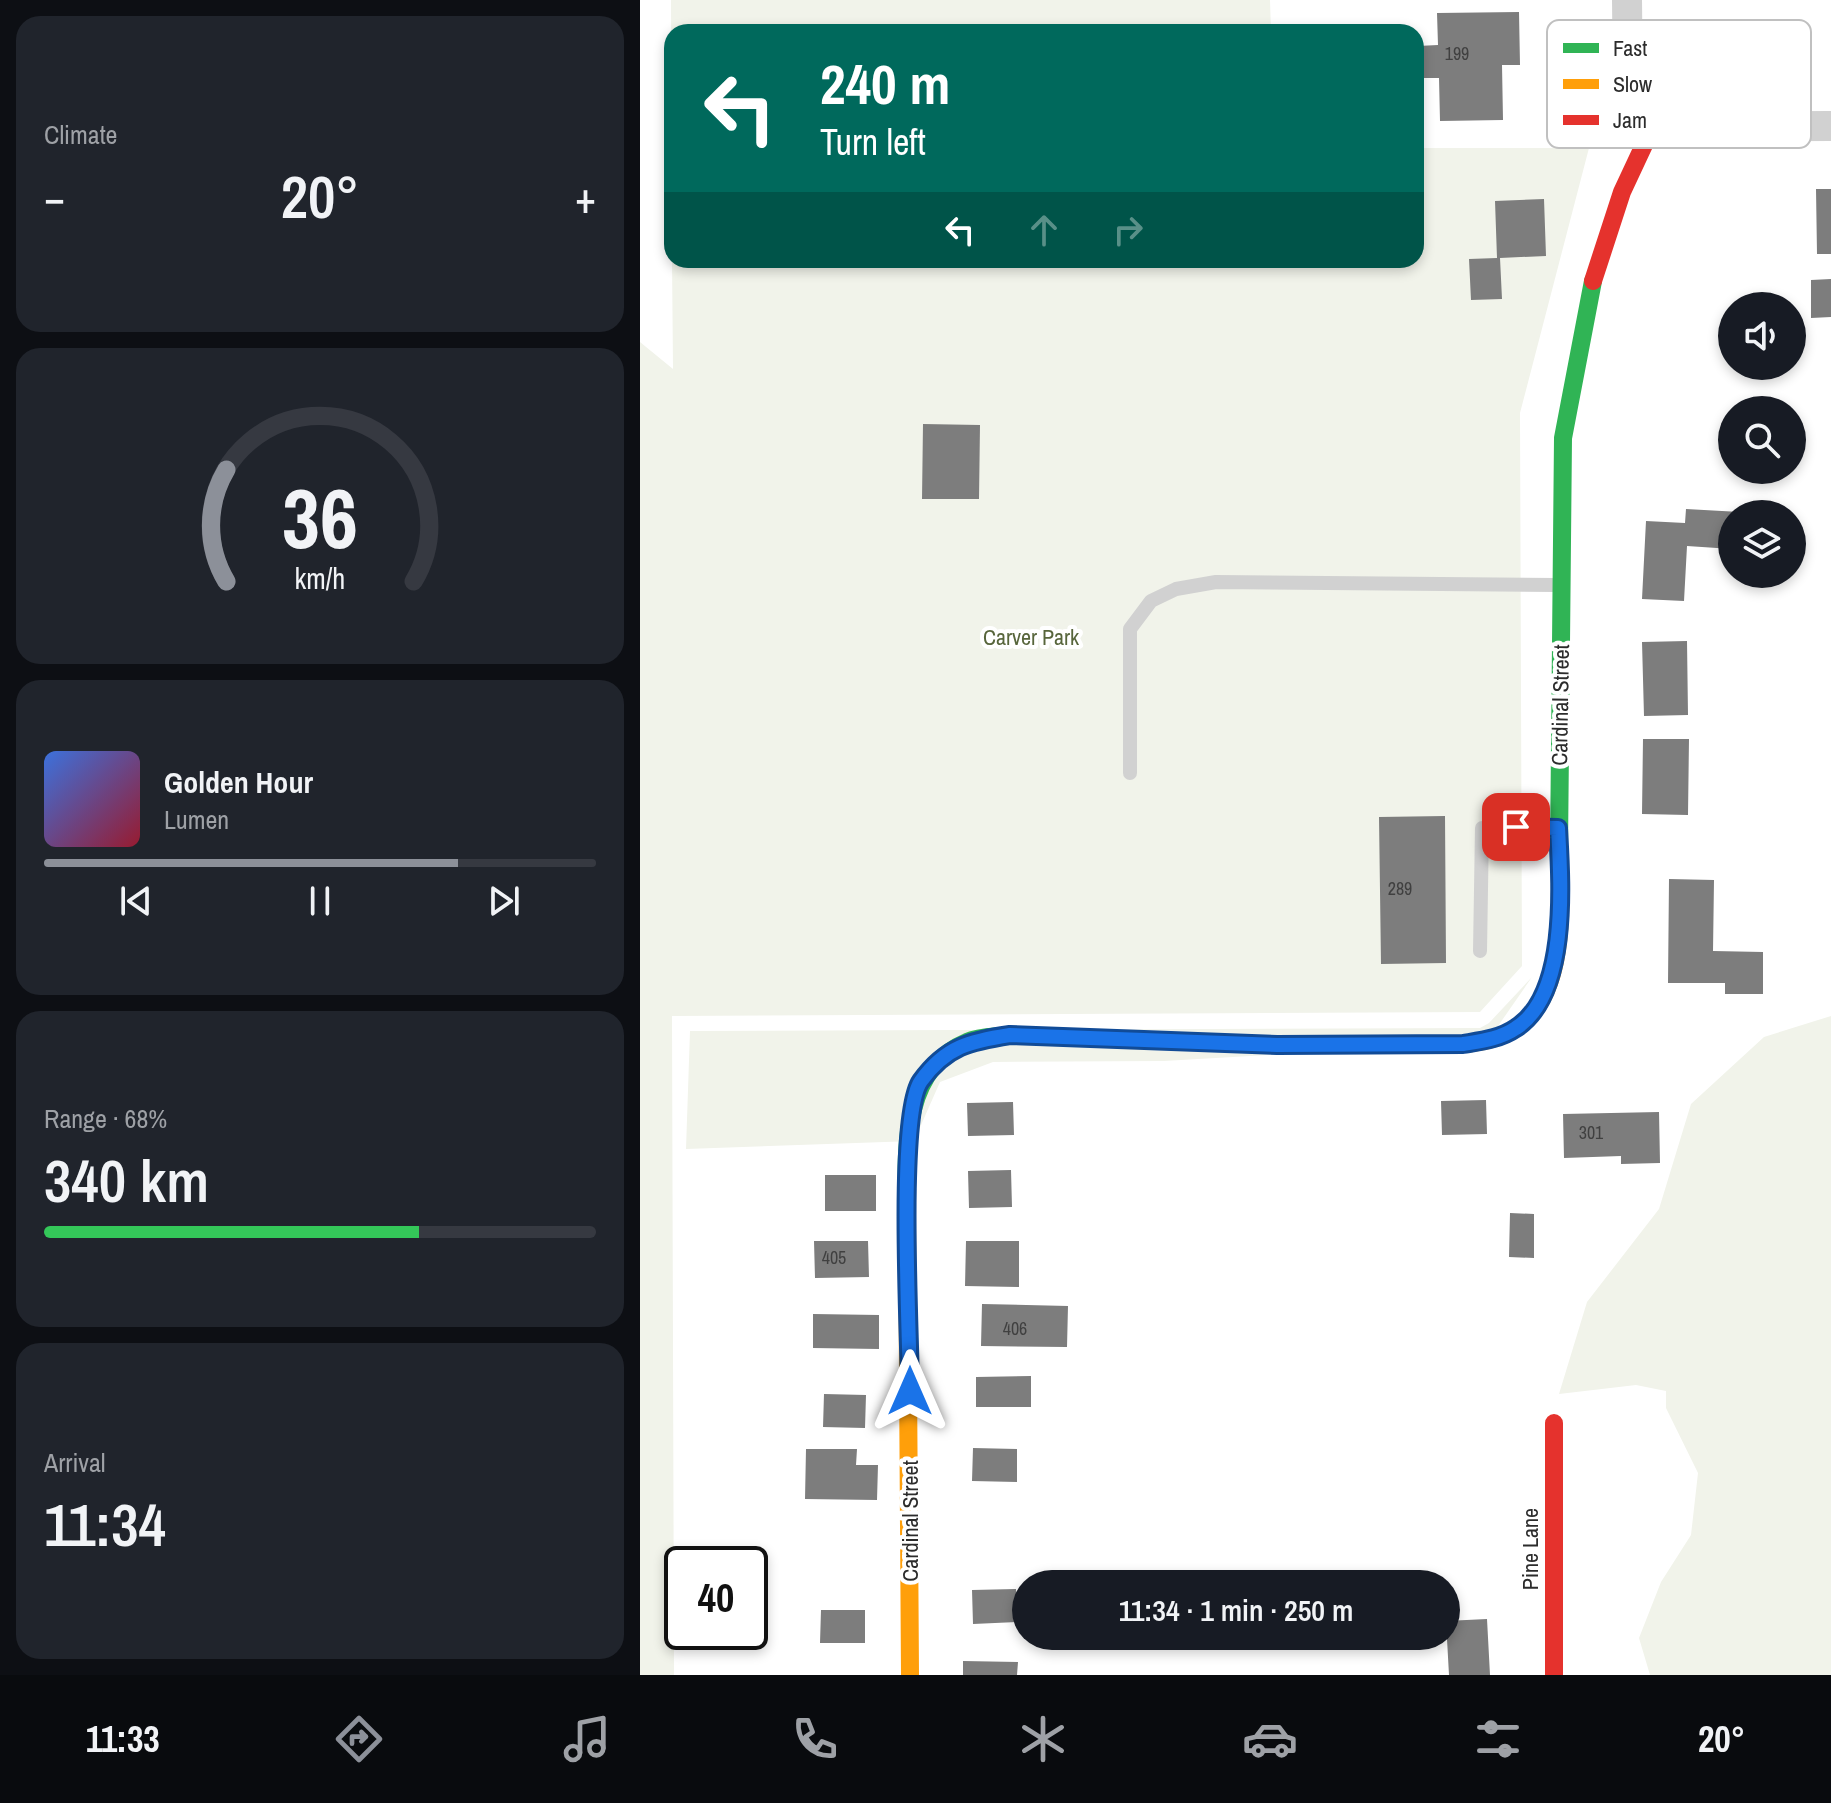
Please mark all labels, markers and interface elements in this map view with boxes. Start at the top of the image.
legend [1547,20,1811,148]
text: Fast [1613,33,1647,63]
house number: 199 [1445,41,1469,66]
text: 240 m [820,46,950,121]
icon: left [688,56,792,160]
text: Slow [1613,69,1652,99]
text: Jam [1613,105,1647,135]
text: Climate [44,117,117,152]
text: Turn left [820,118,926,166]
text: 20° [281,156,359,237]
text: − [44,167,65,227]
text: + [575,167,596,227]
icon: left [938,208,982,252]
icon: ahead [1022,208,1066,252]
icon: right [1106,208,1150,252]
map controls [1718,292,1806,588]
button: sound [1718,292,1806,380]
button: search [1718,396,1806,484]
text: 36 [282,461,358,573]
button: layers [1718,500,1806,588]
text: km/h [295,559,345,598]
park label: Carver Park [983,622,1080,652]
street label: Cardinal Street [1544,644,1576,766]
text: Golden Hour [164,762,313,802]
pin [1482,793,1550,861]
text: Lumen [164,802,229,837]
icon: arrive [1494,805,1538,849]
house number: 289 [1388,876,1412,901]
icon: previous [114,879,158,923]
icon: pause [298,879,342,923]
icon: next [482,879,526,923]
text: Range · 68% [44,1101,167,1136]
house number: 301 [1579,1120,1604,1145]
text: 340 km [44,1140,209,1221]
house number: 405 [822,1245,846,1270]
house number: 406 [1003,1316,1027,1341]
position arrow [868,1349,952,1433]
text: Arrival [44,1445,106,1480]
street label: Cardinal Street [895,1460,925,1582]
text: 11:34 [44,1484,166,1565]
street label: Pine Lane [1515,1508,1545,1590]
speed limit sign: 40 [664,1546,768,1650]
text: 11:34 · 1 min · 250 m [1119,1590,1353,1630]
icon: directions [331,1711,387,1767]
icon: music [559,1711,615,1767]
icon: phone [787,1711,843,1767]
icon: climate [1015,1711,1071,1767]
icon: car [1242,1711,1298,1767]
icon: filters [1470,1711,1526,1767]
text: 11:33 [86,1715,160,1763]
text: 20° [1698,1715,1745,1763]

